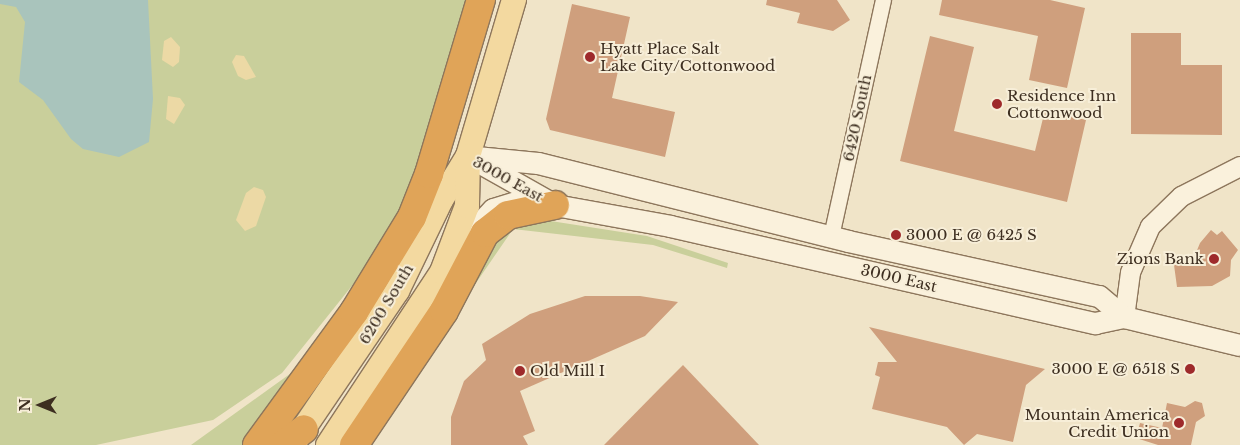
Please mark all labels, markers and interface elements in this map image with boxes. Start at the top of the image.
place label: Hyatt Place Salt Lake City/Cottonwood [600,39,775,74]
marker: Hyatt Place Salt Lake City/Cottonwood [584,51,596,63]
street label: 6420 South [839,73,875,163]
place label: Residence Inn Cottonwood [1007,86,1116,121]
marker: Residence Inn Cottonwood [991,98,1003,110]
street label: 3000 East [470,152,546,206]
place label: 3000 E @ 6425 S [906,226,1037,244]
marker: 3000 E @ 6425 S [890,229,902,241]
place label: Zions Bank [1117,250,1204,268]
marker: Zions Bank [1208,253,1220,265]
street label: 6200 South [355,261,417,347]
street label: 3000 East [859,261,939,295]
place label: 3000 E @ 6518 S [1051,360,1180,378]
place label: Old Mill I [530,362,605,380]
marker: 3000 E @ 6518 S [1184,363,1196,375]
marker: Old Mill I [514,365,526,377]
north arrow [15,380,65,430]
text: N [16,398,34,412]
place label: Mountain America Credit Union [1024,405,1169,440]
marker: Mountain America Credit Union [1173,417,1185,429]

